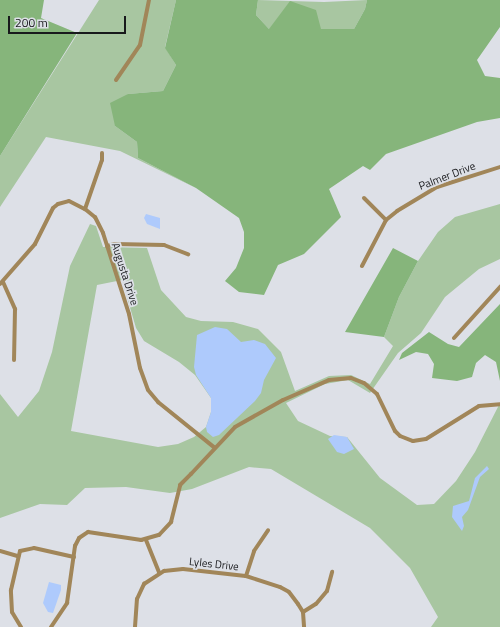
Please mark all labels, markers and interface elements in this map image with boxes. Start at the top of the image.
scale bar [10,8,128,34]
text: 200 m [15,13,48,32]
street label: Palmer Drive [417,159,477,193]
street label: Augusta Drive [109,241,141,307]
street label: Lyles Drive [189,555,239,573]

